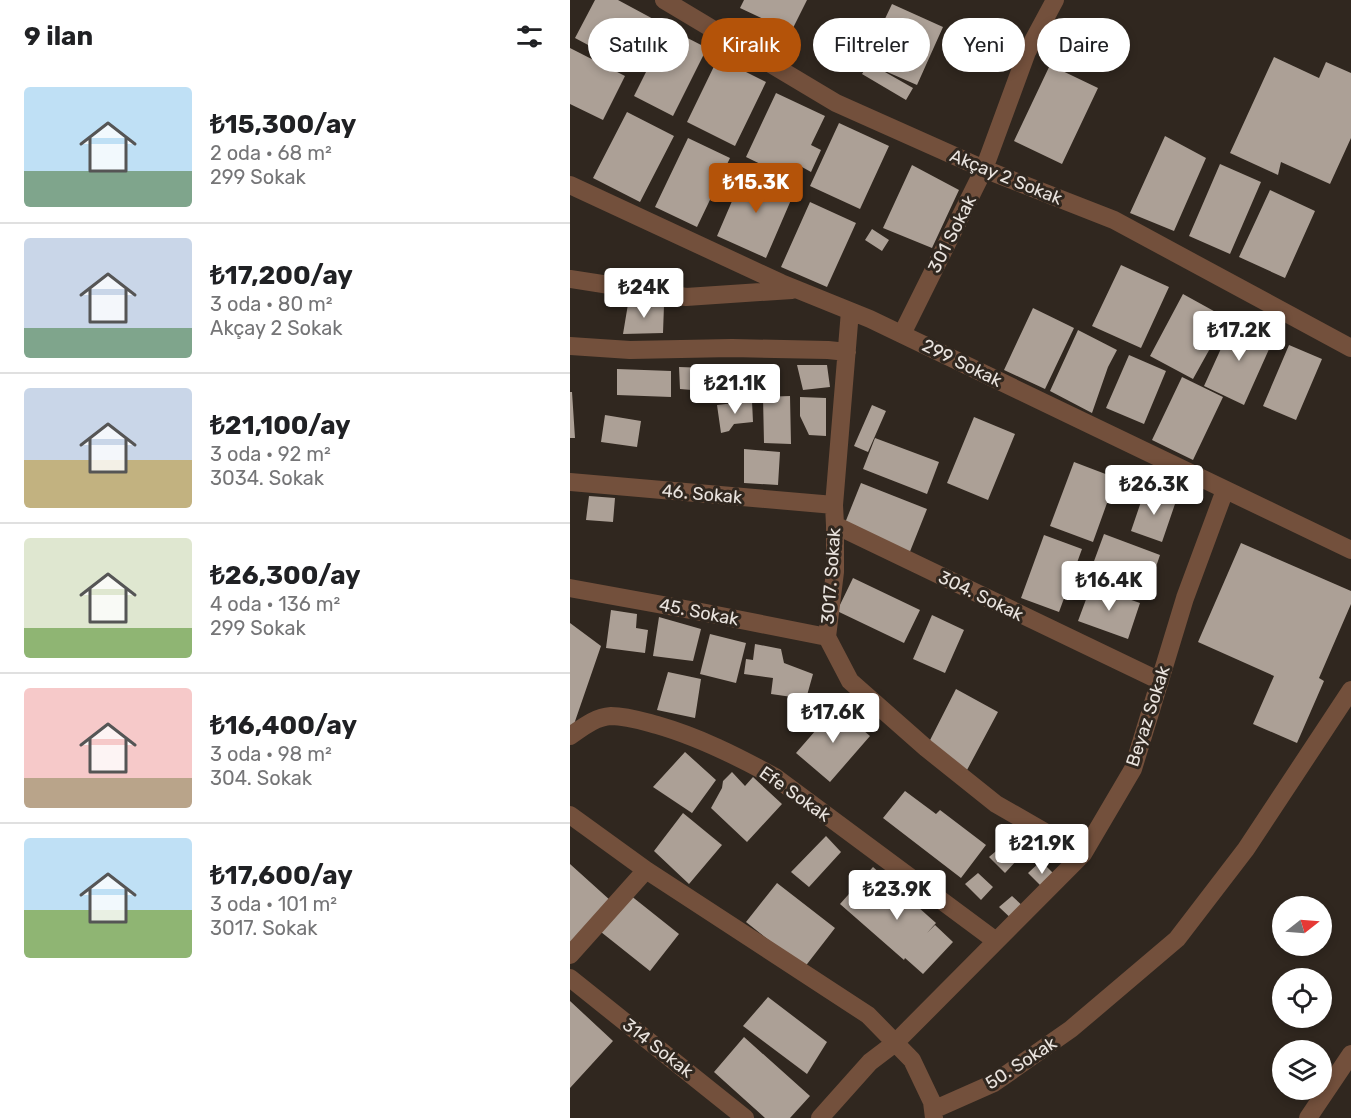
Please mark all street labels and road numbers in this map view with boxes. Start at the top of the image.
street label: Akçay 2 Sokak [947,144,1066,210]
street label: 301 Sokak [923,191,981,277]
street label: 299 Sokak [918,334,1006,392]
street label: 46. Sokak [661,480,744,509]
street label: 3017. Sokak [817,526,845,625]
street label: 304. Sokak [935,566,1028,626]
street label: 45. Sokak [657,594,741,631]
street label: Beyaz Sokak [1121,662,1175,769]
street label: Efe Sokak [755,762,835,827]
street label: 314 Sokak [618,1014,698,1083]
street label: 50. Sokak [981,1031,1061,1094]

